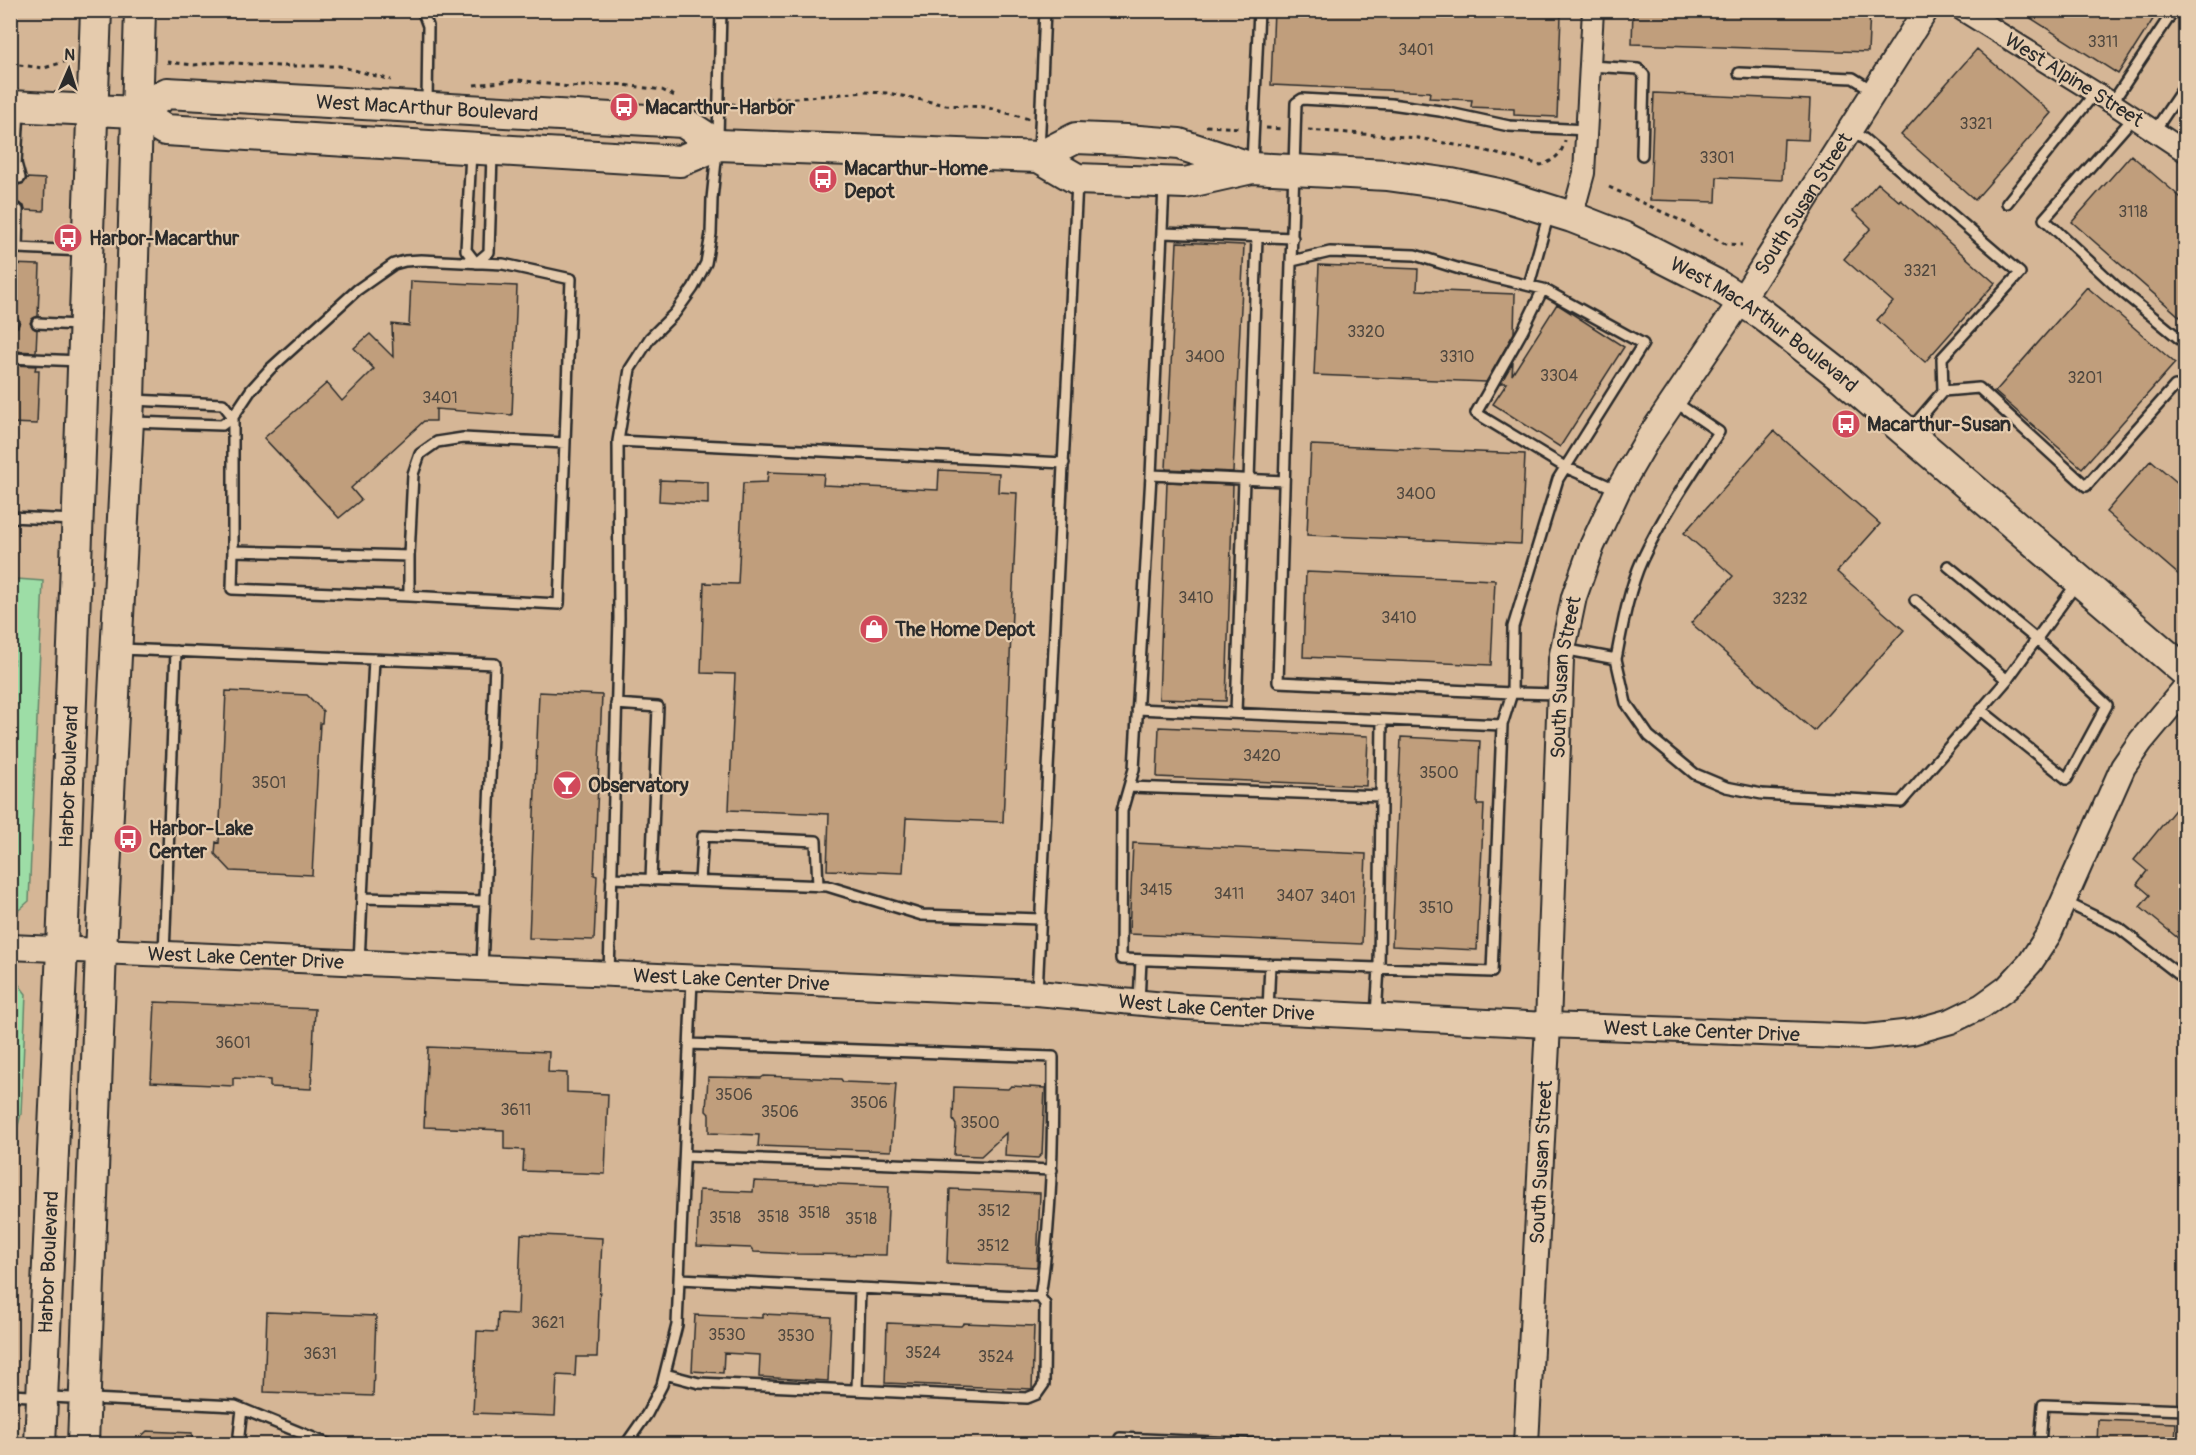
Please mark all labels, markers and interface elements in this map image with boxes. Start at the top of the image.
street label: West Alpine Street [2000,27,2149,133]
house number: 3311 [2088,32,2118,52]
north arrow [39,39,99,99]
house number: 3401 [1398,40,1434,60]
text: N [64,45,76,65]
street label: West MacArthur Boulevard [315,89,539,126]
bus stop icon: Macarthur-Harbor [608,91,640,123]
place label: Macarthur-Harbor [645,95,796,120]
house number: 3321 [1959,114,1993,134]
street label: South Susan Street [1748,127,1858,279]
house number: 3301 [1699,148,1735,168]
place label: Macarthur-Home Depot [844,156,989,204]
bus stop icon: Macarthur-Home Depot [807,163,839,195]
house number: 3118 [2118,202,2148,222]
bus stop icon: Harbor-Macarthur [52,222,84,254]
place label: Harbor-Macarthur [89,226,240,251]
street label: West MacArthur Boulevard [1666,251,1863,397]
house number: 3321 [1903,261,1937,281]
house number: 3320 [1347,322,1385,342]
house number: 3400 [1185,347,1225,367]
house number: 3310 [1439,347,1475,367]
house number: 3304 [1540,366,1578,386]
house number: 3201 [2067,368,2103,388]
house number: 3401 [422,388,458,408]
bus stop icon: Macarthur-Susan [1830,408,1862,440]
place label: Macarthur-Susan [1867,412,2011,437]
house number: 3400 [1396,484,1436,504]
house number: 3410 [1178,588,1214,608]
house number: 3232 [1772,589,1808,609]
street label: South Susan Street [1545,593,1587,759]
house number: 3410 [1381,608,1417,628]
shop icon: The Home Depot [858,613,890,645]
place label: The Home Depot [894,617,1036,642]
street label: Harbor Boulevard [53,705,83,848]
house number: 3420 [1243,746,1281,766]
house number: 3500 [1419,763,1459,783]
bar icon: Observatory [551,769,583,801]
house number: 3501 [252,773,286,793]
place label: Observatory [588,773,689,798]
place label: Harbor-Lake Center [149,816,254,864]
bus stop icon: Harbor-Lake Center [112,823,144,855]
house number: 3415 [1139,880,1173,900]
house number: 3411 [1214,884,1244,904]
house number: 3407 [1276,886,1314,906]
house number: 3401 [1320,888,1356,908]
house number: 3510 [1419,898,1453,918]
street label: West Lake Center Drive [147,941,345,974]
street label: West Lake Center Drive [633,962,830,996]
street label: West Lake Center Drive [1117,988,1315,1026]
street label: West Lake Center Drive [1603,1015,1801,1047]
house number: 3601 [215,1033,251,1053]
street label: South Susan Street [1524,1079,1558,1245]
house number: 3506 [715,1085,753,1105]
house number: 3506 [850,1093,888,1113]
house number: 3611 [501,1100,531,1120]
house number: 3506 [761,1102,799,1122]
house number: 3500 [960,1113,1000,1133]
street label: Harbor Boulevard [32,1190,64,1334]
house number: 3512 [978,1201,1010,1221]
house number: 3518 [798,1203,830,1223]
house number: 3518 [757,1207,789,1227]
house number: 3518 [709,1208,741,1228]
house number: 3518 [845,1209,877,1229]
house number: 3512 [977,1236,1009,1256]
house number: 3621 [531,1313,565,1333]
house number: 3530 [708,1325,746,1345]
house number: 3530 [777,1326,815,1346]
house number: 3524 [905,1343,941,1363]
house number: 3631 [303,1344,337,1364]
house number: 3524 [978,1347,1014,1367]

